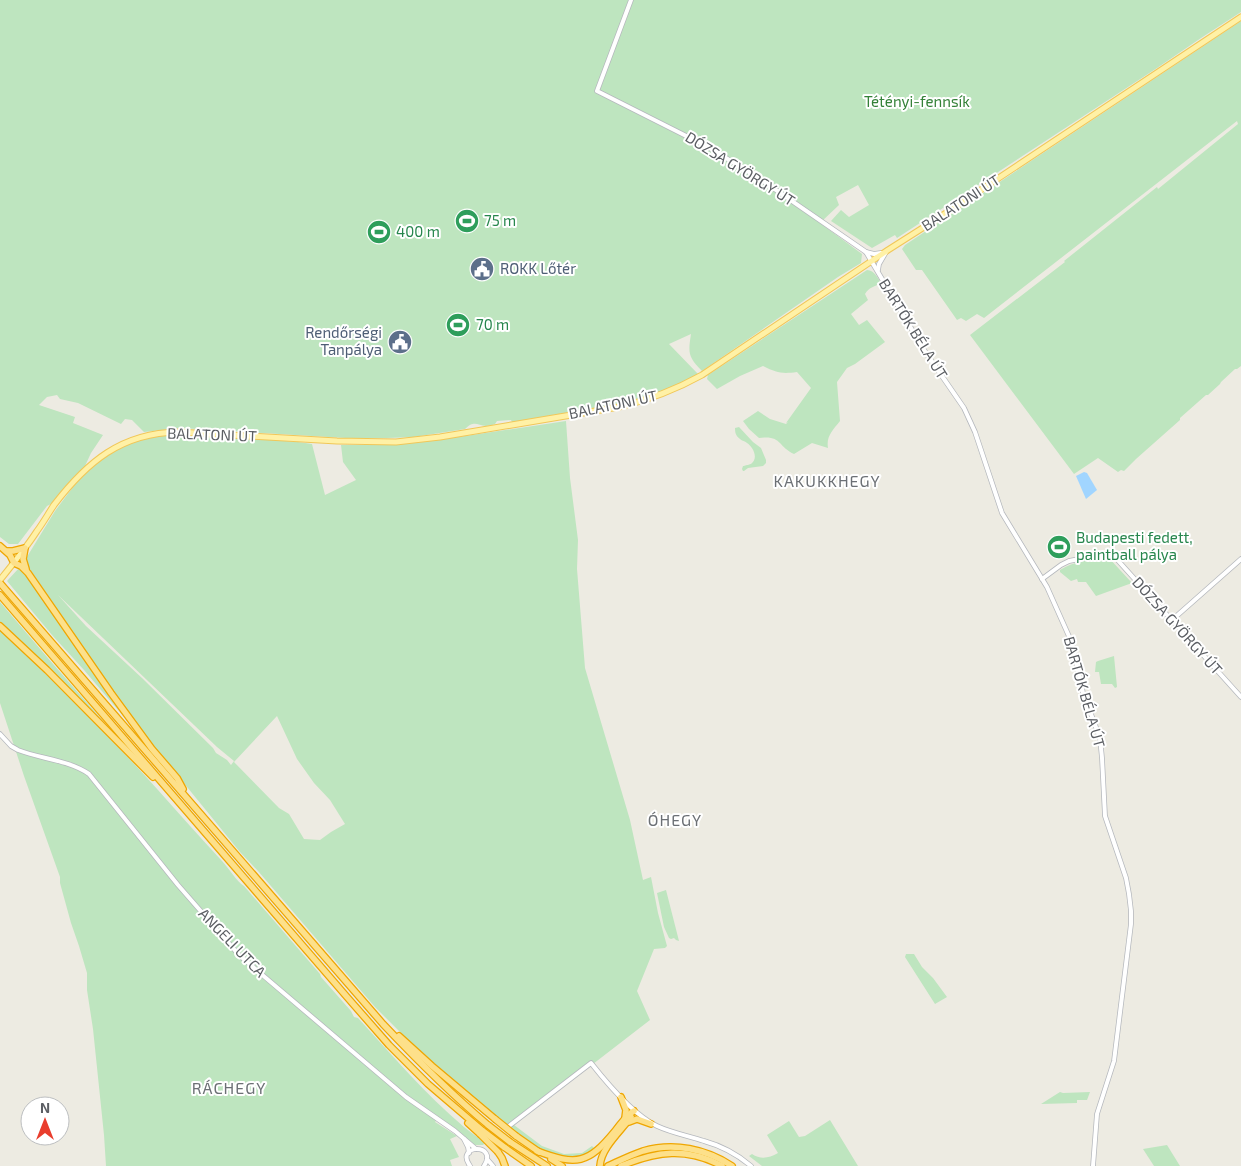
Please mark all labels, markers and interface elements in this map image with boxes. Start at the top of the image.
park label: Tétényi-fennsík [864,92,970,110]
street label: DÓZSA GYÖRGY ÚT [682,127,799,209]
street label: BALATONI ÚT [918,170,1003,234]
sports icon: 75 m [454,208,480,234]
place label: 75 m [484,211,516,229]
sports icon: 400 m [366,219,392,245]
place label: 400 m [396,222,440,240]
public building icon: ROKK Lőtér [469,256,495,282]
place label: ROKK Lőtér [500,259,576,277]
street label: BARTÓK BÉLA ÚT [876,275,952,382]
sports icon: 70 m [445,312,471,338]
place label: 70 m [476,315,509,333]
place label: Rendőrségi Tanpálya [305,323,382,358]
public building icon: Rendőrségi Tanpálya [387,329,413,355]
street label: BALATONI ÚT [567,386,659,422]
street label: BALATONI ÚT [167,423,258,445]
district label: KAKUKKHEGY [773,471,881,490]
place label: Budapesti fedett, paintball pálya [1076,528,1193,563]
sports icon: Budapesti fedett, paintball pálya [1046,534,1072,560]
street label: DÓZSA GYÖRGY ÚT [1129,573,1227,678]
street label: BARTÓK BÉLA ÚT [1060,634,1110,750]
district label: ÓHEGY [648,810,702,829]
street label: ANGELI UTCA [195,904,271,981]
district label: RÁCHEGY [192,1078,266,1097]
north arrow [20,1096,70,1146]
text: N [40,1099,50,1116]

